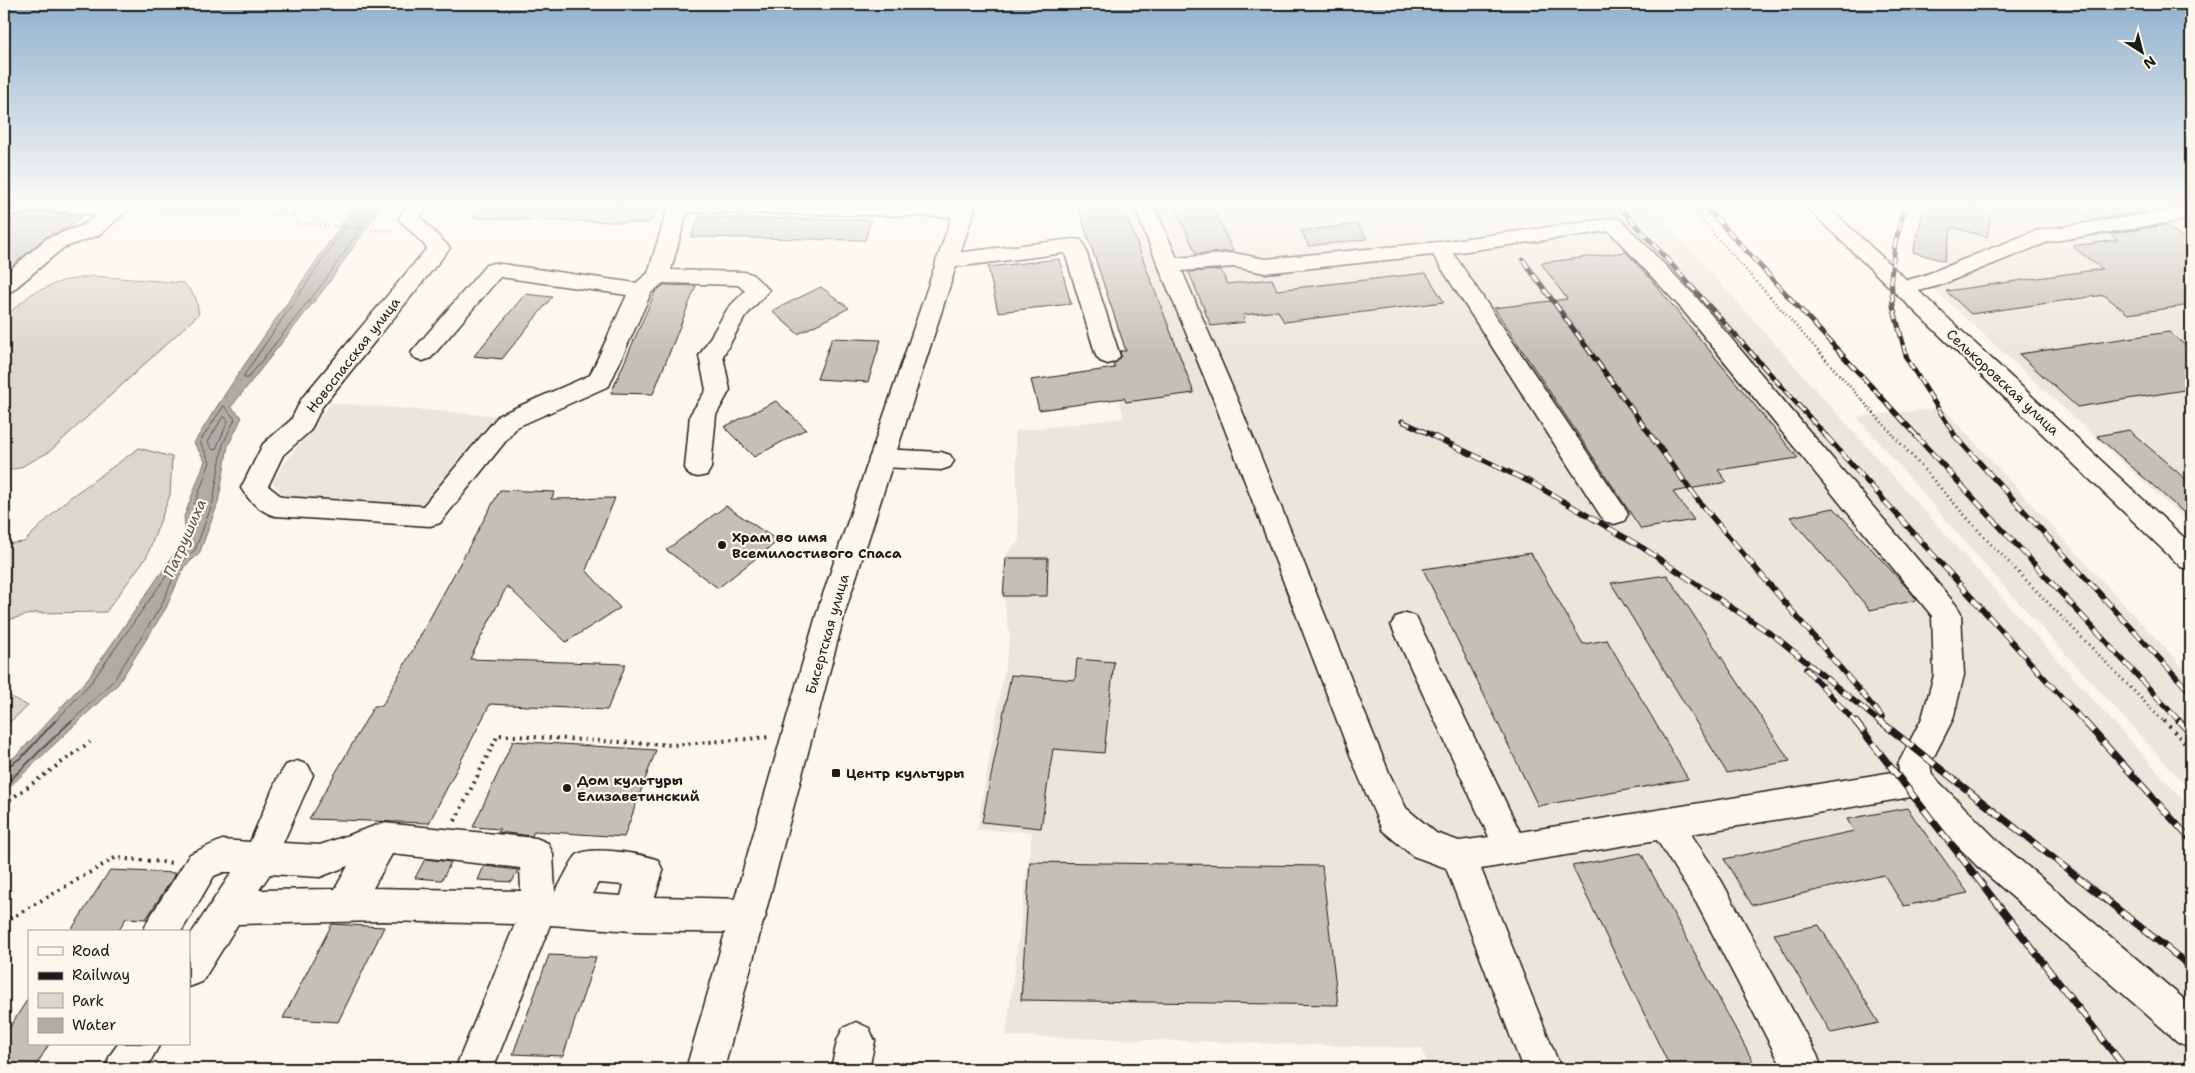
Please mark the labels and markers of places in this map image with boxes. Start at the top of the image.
place label: Храм во имя Всемилостивого Спаса [732,528,902,562]
marker: Храм во имя Всемилостивого Спаса [716,539,728,551]
place label: Центр культуры [846,764,964,782]
marker: Центр культуры [830,767,842,779]
place label: Дом культуры Елизаветинский [577,771,700,805]
marker: Дом культуры Елизаветинский [561,782,573,794]

